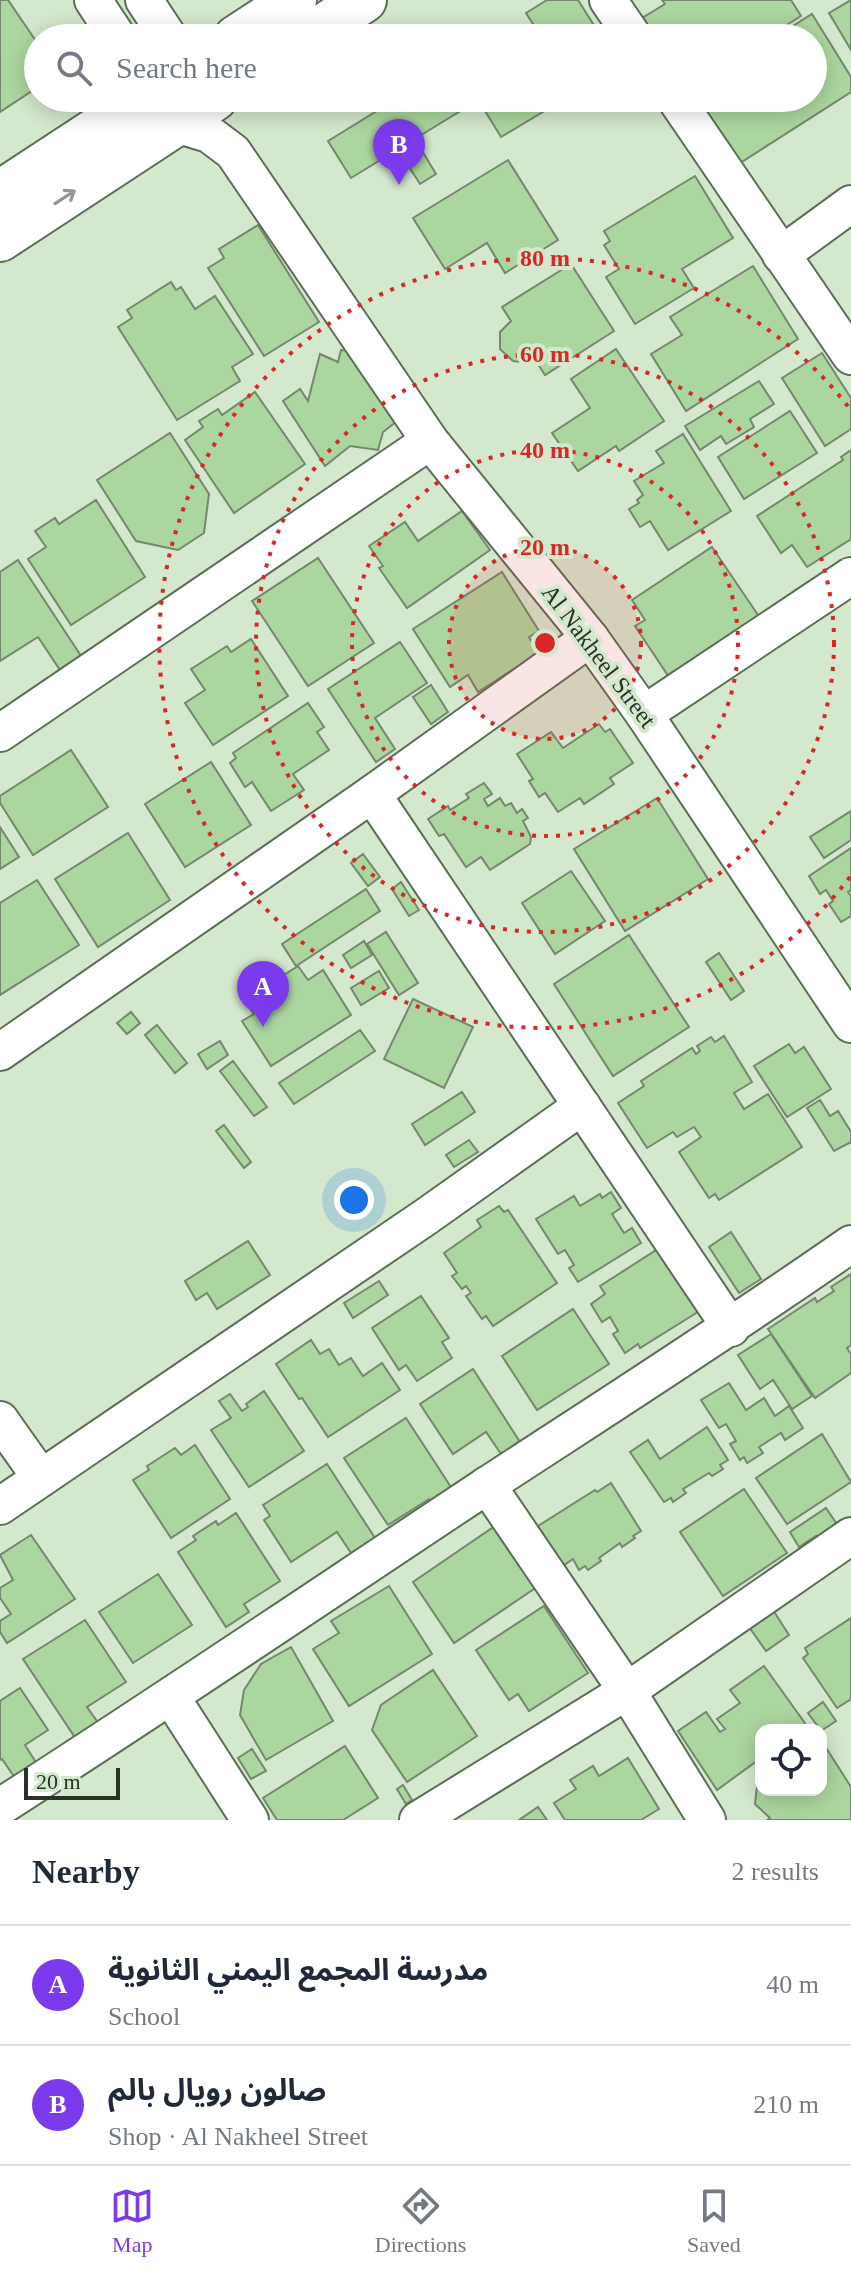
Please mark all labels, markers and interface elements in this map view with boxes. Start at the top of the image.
search box [24,24,827,112]
icon: search [52,46,96,90]
text: Search here [116,51,257,84]
pin: B [373,119,425,185]
one-way arrow [54,188,76,205]
text: 80 m [520,245,570,271]
text: 60 m [520,341,570,367]
text: 40 m [520,437,570,463]
text: 20 m [520,534,570,560]
street label: Al Nakheel Street [537,580,661,733]
centre of rings [531,629,559,657]
pin: A [237,961,289,1027]
your location [334,1180,374,1220]
map controls [755,1724,827,1796]
button: locate [755,1724,827,1796]
scale bar [24,1764,120,1800]
text: 20 m [36,1769,81,1794]
text: Nearby [32,1853,140,1890]
text: 2 results [732,1857,819,1886]
text: مدرسة المجمع اليمني الثانوية [108,1953,488,1986]
text: A [49,1970,67,1999]
text: 40 m [766,1970,819,1999]
text: School [108,2002,180,2031]
text: صالون رويال بالم [108,2073,326,2106]
text: B [49,2090,67,2119]
text: 210 m [753,2090,819,2119]
text: Shop · Al Nakheel Street [108,2122,368,2151]
tab: Map [110,2184,154,2258]
tab: Directions [375,2184,466,2258]
tab: Saved [687,2184,741,2258]

